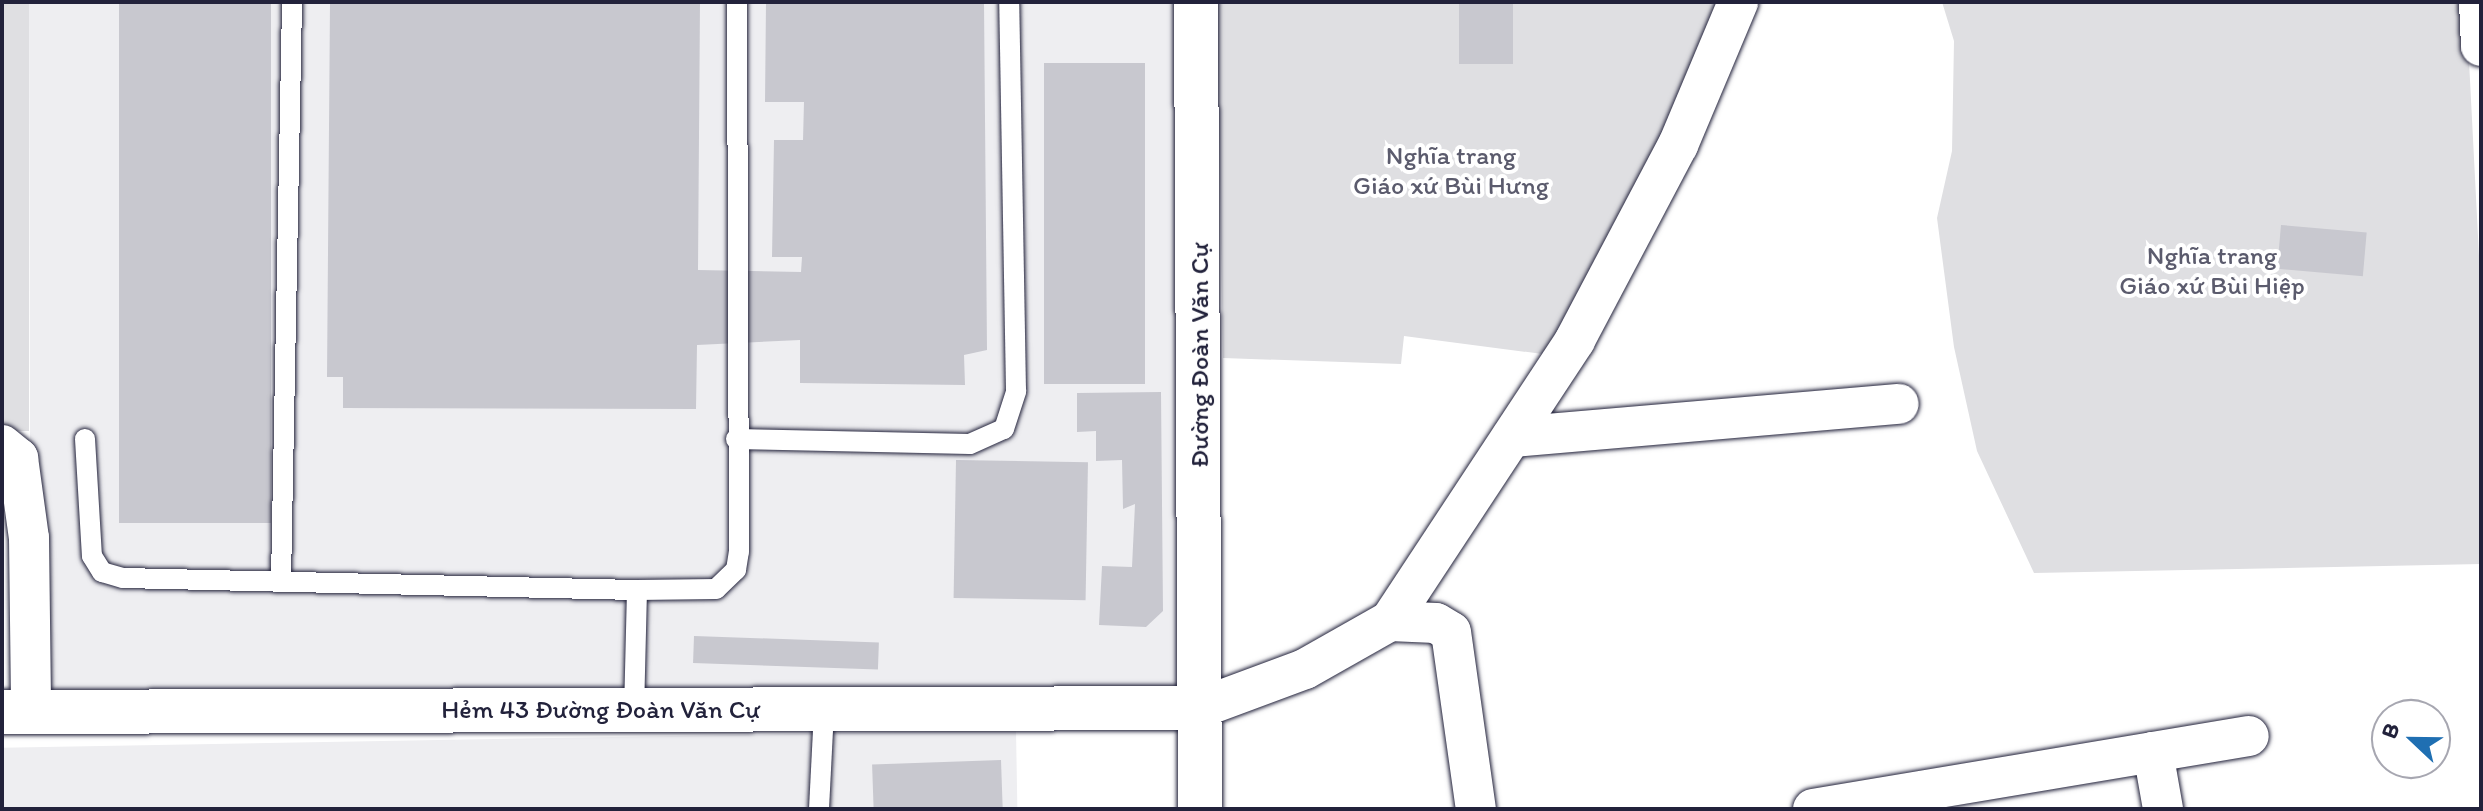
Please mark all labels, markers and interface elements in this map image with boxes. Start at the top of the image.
park label: Nghĩa trang Giáo xứ Bùi Hưng [1353,140,1549,202]
park label: Nghĩa trang Giáo xứ Bùi Hiệp [2119,240,2305,302]
street label: Đường Đoàn Văn Cự [1184,242,1216,468]
street label: Hẻm 43 Đường Đoàn Văn Cự [441,694,761,726]
north arrow [2371,699,2451,779]
text: B [2375,719,2405,742]

